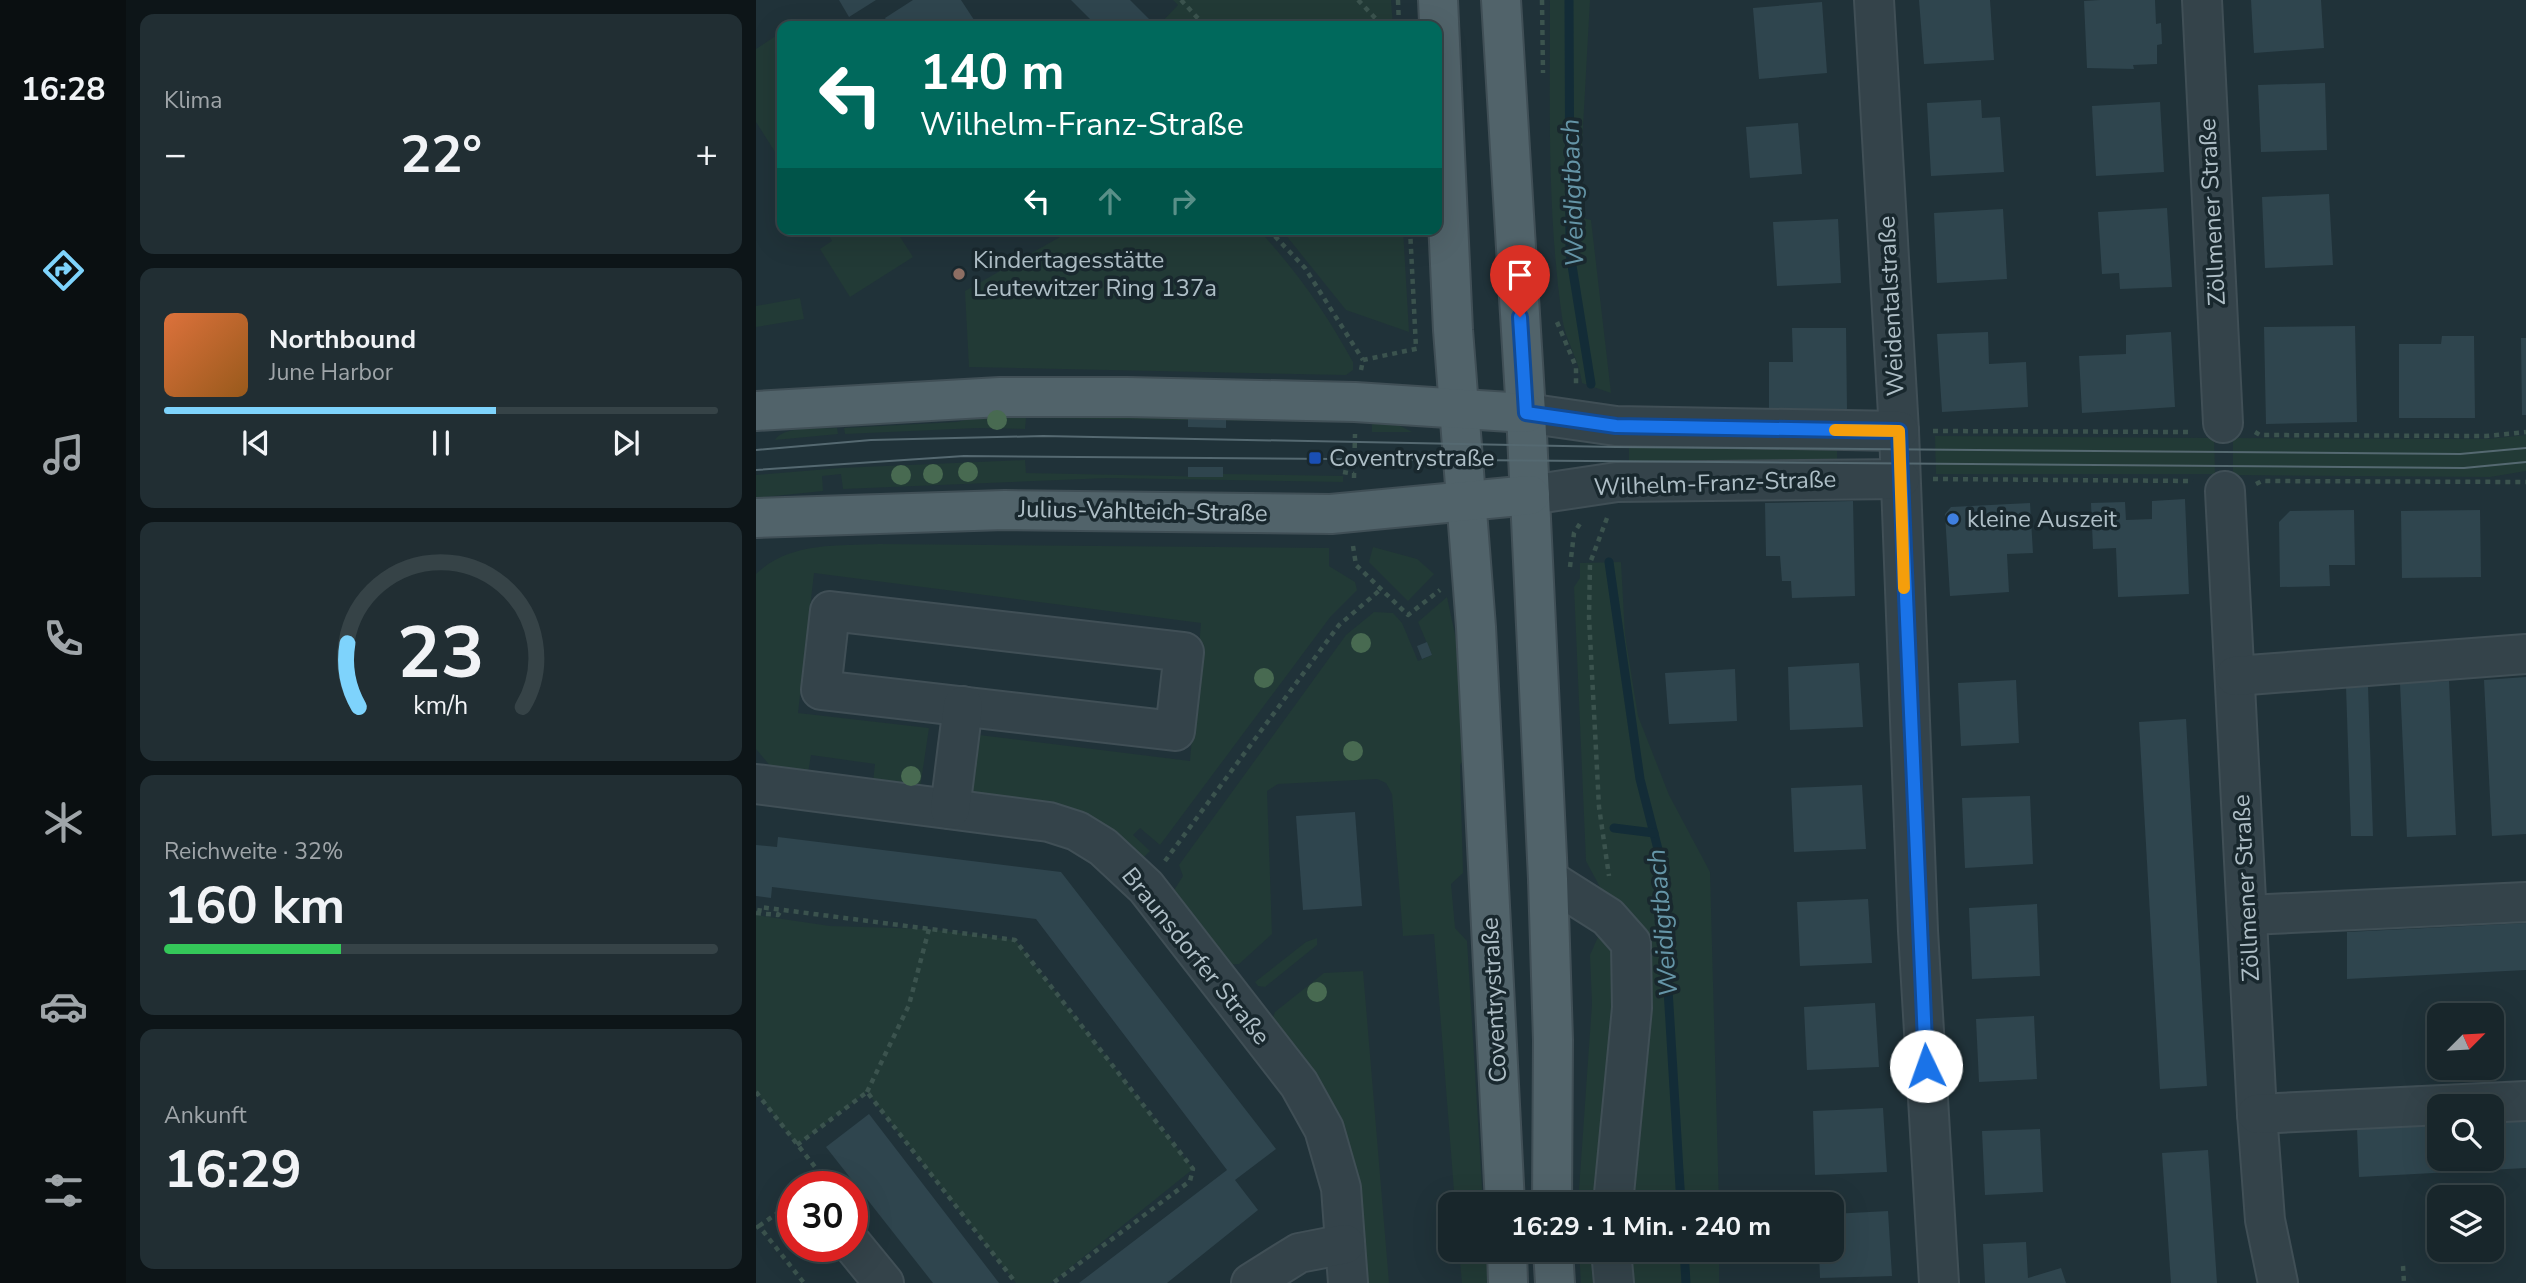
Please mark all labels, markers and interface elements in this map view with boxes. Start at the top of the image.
text: 140 m [920,39,1064,106]
icon: left [805,49,896,140]
text: 16:28 [21,68,105,111]
text: Klima [164,85,222,116]
text: Wilhelm-Franz-Straße [920,103,1244,146]
street label: Zöllmener Straße [2191,117,2233,307]
water label: Weidigtbach [1552,118,1593,268]
text: 22° [400,119,482,190]
text: − [164,129,187,180]
text: + [695,129,718,180]
icon: left [1018,182,1056,220]
icon: ahead [1091,182,1129,220]
icon: right [1164,182,1202,220]
street label: Weidentalstraße [1870,215,1912,397]
place label: Kindertagesstätte Leutewitzer Ring 137a [973,244,1217,304]
pin [1490,245,1550,317]
icon: directions [39,246,88,295]
icon: arrive [1501,256,1539,294]
marker: Kindertagesstätte Leutewitzer Ring 137a [951,266,967,282]
text: Northbound [269,322,416,357]
text: June Harbor [269,357,393,388]
icon: previous [237,424,275,462]
icon: pause [422,424,460,462]
icon: next [607,424,645,462]
icon: music [39,430,88,479]
place label: Coventrystraße [1329,442,1494,474]
marker: Coventrystraße [1307,450,1323,466]
street label: Wilhelm-Franz-Straße [1593,463,1837,503]
street label: Julius-Vahlteich-Straße [1017,493,1268,529]
place label: kleine Auszeit [1967,503,2117,535]
marker: kleine Auszeit [1945,511,1961,527]
text: 23 [397,604,485,704]
icon: phone [39,614,88,663]
text: km/h [413,689,469,723]
street label: Zöllmener Straße [2225,793,2267,983]
icon: climate [39,798,88,847]
text: Reichweite · 32% [164,836,343,867]
water label: Weidigtbach [1639,848,1686,998]
street label: Braunsdorfer Straße [1114,861,1278,1051]
text: 160 km [164,870,345,941]
street label: Coventrystraße [1474,917,1514,1083]
icon: car [39,982,88,1031]
north arrow [2427,1003,2504,1080]
map controls [2427,1003,2504,1262]
position arrow [1889,1029,1963,1103]
button: search [2427,1094,2504,1171]
text: Ankunft [164,1100,246,1131]
text: 16:29 [164,1134,302,1205]
icon: filters [39,1166,88,1215]
speed limit sign: 30 [777,1171,868,1262]
button: layers [2427,1185,2504,1262]
text: 16:29 · 1 Min. · 240 m [1511,1209,1771,1244]

